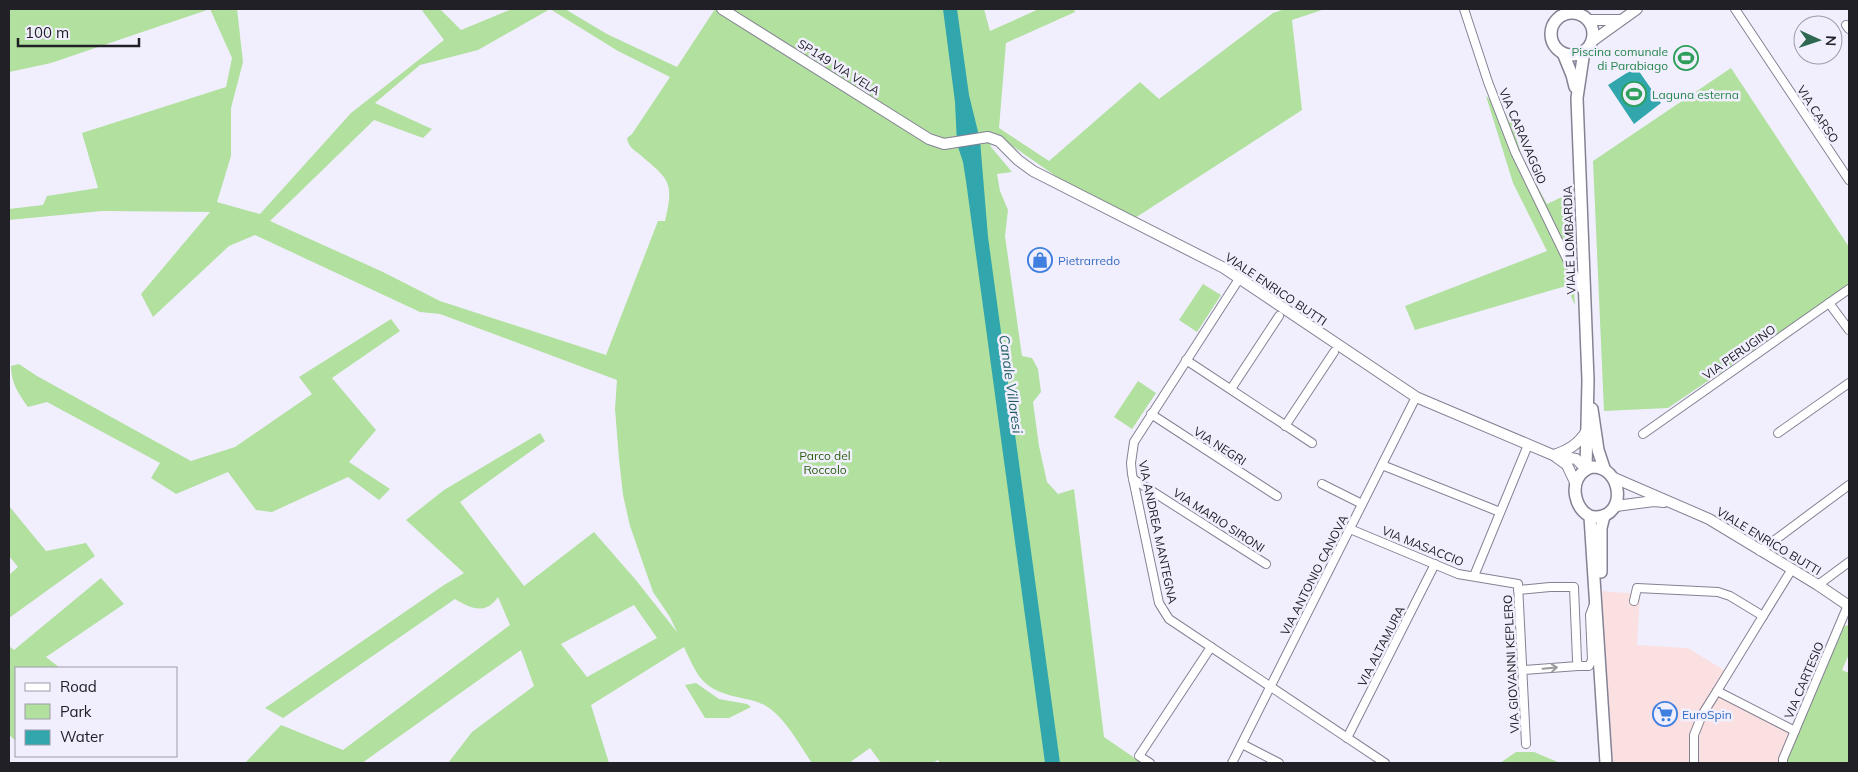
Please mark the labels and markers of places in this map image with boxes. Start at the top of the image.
place label: Piscina comunale di Parabiago [1571,44,1668,73]
sports icon: Piscina comunale di Parabiago [1673,45,1699,71]
sports icon: Laguna esterna [1621,81,1647,107]
place label: Laguna esterna [1652,87,1739,102]
shop icon: Pietrarredo [1027,247,1053,273]
place label: Pietrarredo [1058,253,1120,268]
supermarket icon: EuroSpin [1652,701,1678,727]
place label: EuroSpin [1682,707,1732,722]

